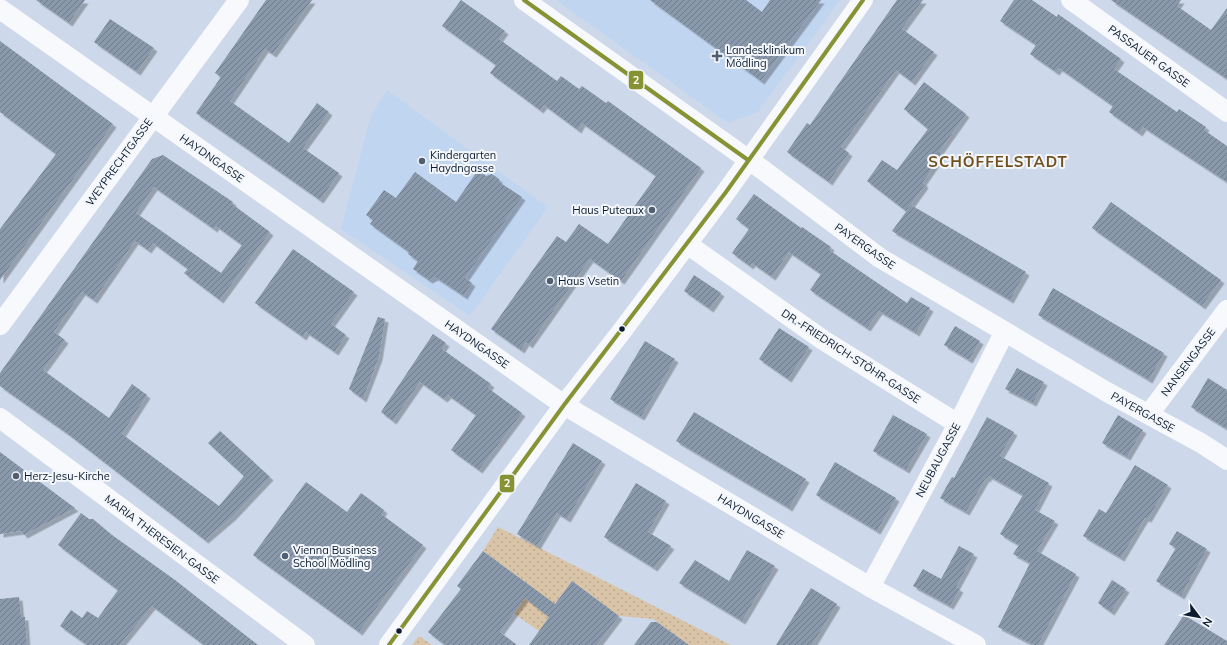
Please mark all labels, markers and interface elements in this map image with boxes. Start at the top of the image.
street label: PASSAUER GASSE [1106,22,1192,90]
place label: Landesklinikum Mödling [726,43,805,70]
marker: Landesklinikum Mödling [711,50,723,62]
line badge: 2 [628,70,644,90]
text: 2 [633,73,640,87]
street label: WEYPRECHTGASSE [82,115,156,209]
street label: HAYDNGASSE [177,131,247,185]
place label: Kindergarten Haydngasse [430,148,496,175]
district label: SCHÖFFELSTADT [928,152,1068,171]
marker: Kindergarten Haydngasse [417,156,427,166]
place label: Haus Puteaux [572,203,644,217]
marker: Haus Puteaux [647,205,657,215]
street label: PAYERGASSE [832,220,898,272]
place label: Haus Vsetin [558,274,619,288]
marker: Haus Vsetin [545,276,555,286]
street label: DR.-FRIEDRICH-STÖHR-GASSE [779,306,923,406]
street label: HAYDNGASSE [442,317,512,371]
unlabelled marker [617,324,627,334]
street label: NANSENGASSE [1158,325,1218,399]
street label: PAYERGASSE [1109,389,1177,435]
street label: NEUBAUGASSE [912,420,964,500]
place label: Herz-Jesu-Kirche [24,469,110,483]
marker: Herz-Jesu-Kirche [11,471,21,481]
line badge: 2 [499,474,515,493]
text: 2 [504,476,511,490]
street label: MARIA THERESIEN-GASSE [102,491,222,587]
street label: HAYDNGASSE [715,491,787,541]
place label: Vienna Business School Mödling [293,543,377,570]
marker: Vienna Business School Mödling [280,551,290,561]
north arrow [1179,597,1219,637]
text: N [1199,615,1216,630]
unlabelled marker [394,626,404,636]

